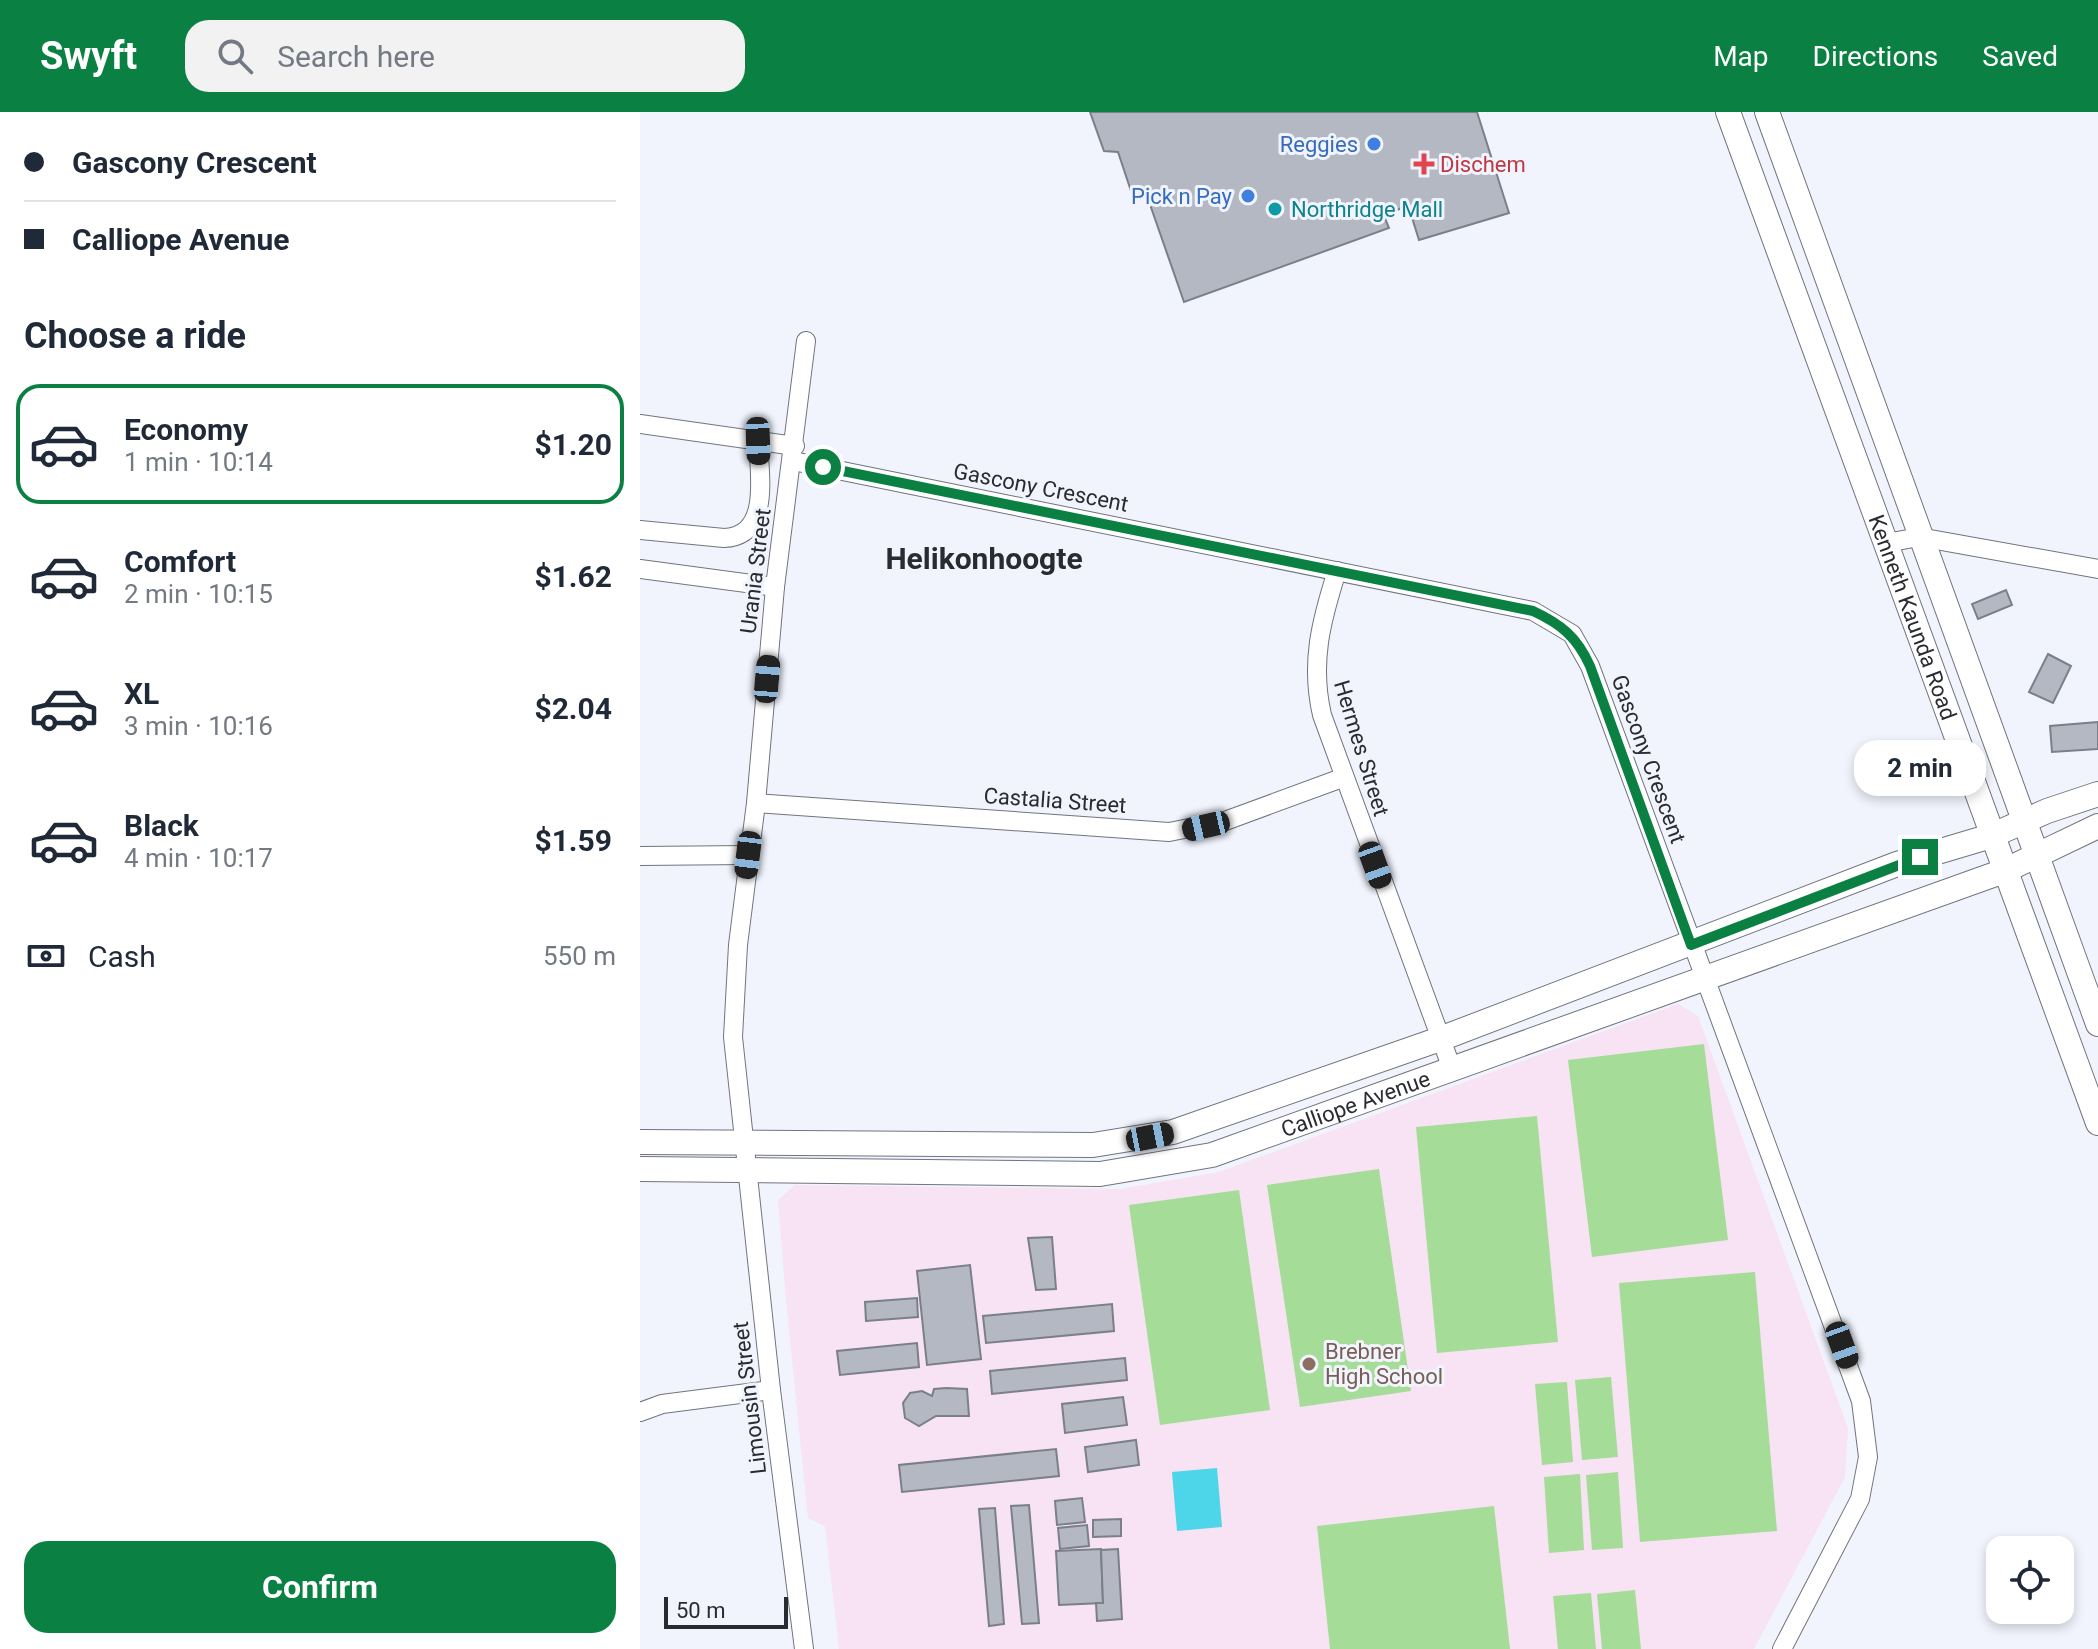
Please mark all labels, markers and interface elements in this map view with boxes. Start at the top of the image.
search box [185,20,745,92]
text: Swyft [40,34,137,78]
icon: search [213,34,257,78]
text: Search here [277,39,435,74]
text: Map [1713,40,1769,73]
text: Directions [1813,40,1938,73]
text: Saved [1982,40,2058,73]
place label: Reggies [1280,132,1358,157]
marker: Reggies [1365,135,1383,153]
text: Gascony Crescent [72,145,317,180]
place label: Dischem [1440,152,1526,177]
marker: Dischem [1415,155,1433,173]
place label: Pick n Pay [1131,184,1233,209]
marker: Pick n Pay [1239,187,1257,205]
place label: Northridge Mall [1291,197,1443,222]
marker: Northridge Mall [1266,200,1284,218]
text: Calliope Avenue [72,222,289,257]
text: Choose a ride [24,315,246,357]
icon: car [28,408,100,480]
text: Economy [124,412,248,447]
car [745,417,771,465]
text: $1.20 [534,427,612,462]
text: 1 min · 10:14 [124,447,273,477]
route start [805,449,841,485]
street label: Gascony Crescent [951,458,1130,517]
street label: Urania Street [735,507,776,635]
street label: Kenneth Kaunda Road [1864,511,1961,723]
icon: car [28,540,100,612]
district label: Helikonhoogte [885,541,1083,576]
text: Comfort [124,544,236,579]
text: $1.62 [534,559,612,594]
text: 2 min · 10:15 [124,579,273,609]
car [753,654,781,704]
street label: Gascony Crescent [1606,671,1691,847]
icon: car [28,672,100,744]
text: XL [124,676,159,711]
street label: Hermes Street [1329,677,1394,819]
text: $2.04 [534,691,612,726]
text: 3 min · 10:16 [124,711,273,741]
callout: 2 min [1854,741,1986,797]
text: 2 min [1887,753,1953,783]
street label: Castalia Street [983,783,1127,818]
icon: car [28,804,100,876]
text: Black [124,808,199,843]
car [1180,809,1232,843]
text: $1.59 [534,823,612,858]
car [733,830,763,880]
car [1356,838,1394,892]
route end [1902,839,1938,875]
text: 4 min · 10:17 [124,843,273,873]
icon: cash [24,934,68,978]
text: Cash [88,939,156,974]
text: 550 m [543,941,616,971]
street label: Calliope Avenue [1278,1066,1433,1142]
car [1124,1121,1176,1153]
car [1823,1318,1861,1372]
street label: Limousin Street [728,1320,771,1476]
place label: Brebner High School [1325,1339,1443,1389]
marker: Brebner High School [1300,1355,1318,1373]
map controls [1986,1536,2074,1624]
button: locate [1986,1536,2074,1624]
button: Confirm [24,1541,616,1633]
scale bar [664,1593,788,1629]
text: 50 m [676,1598,725,1623]

